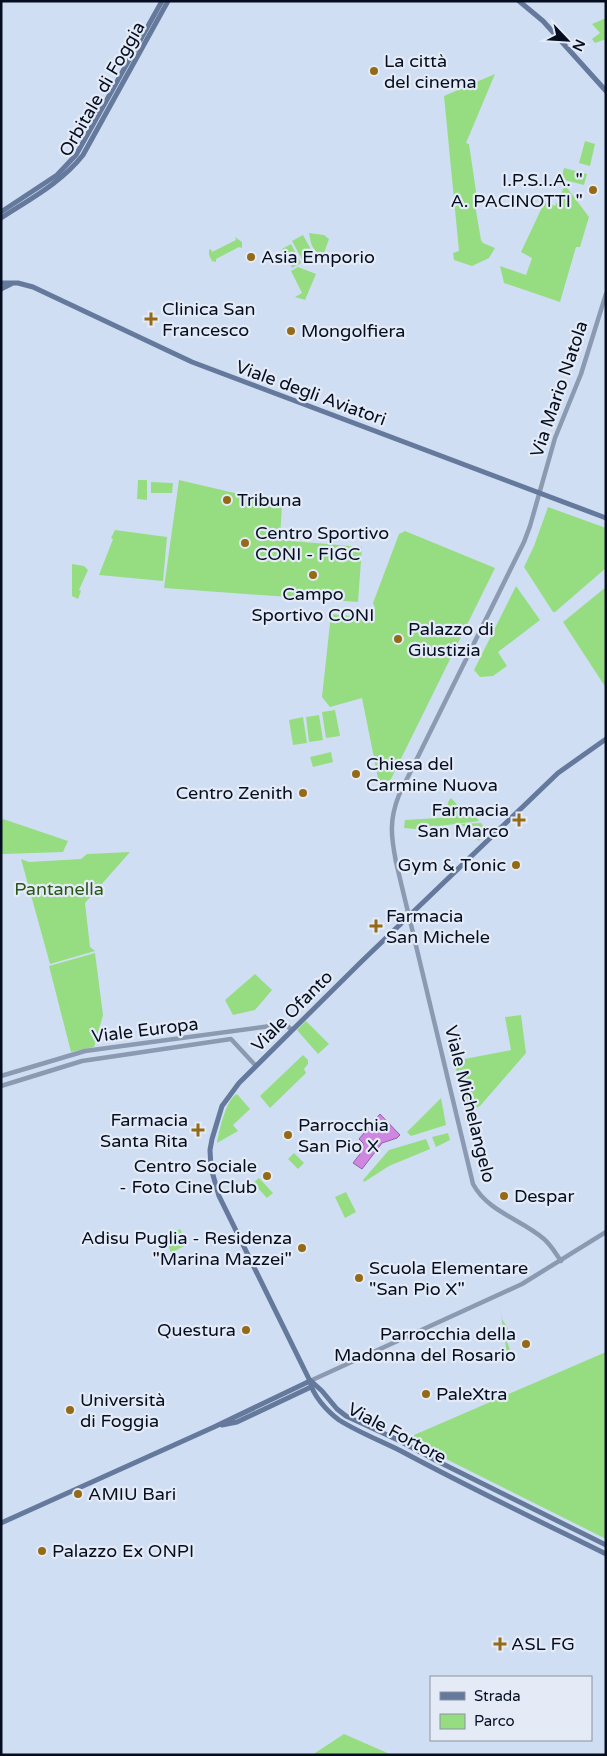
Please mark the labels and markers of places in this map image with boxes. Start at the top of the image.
place label: La città del cinema [384,50,477,93]
marker: La città del cinema [368,65,380,77]
place label: I.P.S.I.A. " A. PACINOTTI " [450,169,583,212]
marker: I.P.S.I.A. " A. PACINOTTI " [587,184,599,196]
place label: Asia Emporio [261,246,375,268]
marker: Asia Emporio [245,251,257,263]
place label: Clinica San Francesco [162,298,255,341]
marker: Clinica San Francesco [144,312,158,326]
place label: Mongolfiera [301,320,406,342]
marker: Mongolfiera [285,325,297,337]
place label: Tribuna [237,489,302,511]
marker: Tribuna [221,494,233,506]
place label: Centro Sportivo CONI - FIGC [255,522,389,565]
marker: Centro Sportivo CONI - FIGC [239,537,251,549]
marker: Campo Sportivo CONI [307,569,319,581]
place label: Campo Sportivo CONI [252,583,374,626]
place label: Palazzo di Giustizia [408,618,494,661]
marker: Palazzo di Giustizia [392,633,404,645]
place label: Chiesa del Carmine Nuova [366,753,498,796]
marker: Chiesa del Carmine Nuova [350,768,362,780]
place label: Centro Zenith [176,782,293,804]
marker: Centro Zenith [297,787,309,799]
place label: Farmacia San Marco [418,799,509,842]
marker: Farmacia San Marco [513,814,525,826]
place label: Gym & Tonic [398,854,506,876]
marker: Gym & Tonic [510,859,522,871]
place label: Farmacia San Michele [386,905,490,948]
marker: Farmacia San Michele [370,920,382,932]
place label: Farmacia Santa Rita [100,1109,188,1152]
place label: Parrocchia San Pio X [298,1114,389,1157]
marker: Farmacia Santa Rita [192,1124,204,1136]
marker: Parrocchia San Pio X [282,1129,294,1141]
place label: Centro Sociale - Foto Cine Club [119,1155,257,1198]
marker: Centro Sociale - Foto Cine Club [261,1170,273,1182]
place label: Despar [514,1185,574,1207]
marker: Despar [498,1190,510,1202]
place label: Adisu Puglia - Residenza "Marina Mazzei" [81,1227,292,1270]
marker: Adisu Puglia - Residenza "Marina Mazzei" [296,1242,308,1254]
place label: Scuola Elementare "San Pio X" [369,1257,528,1300]
marker: Scuola Elementare "San Pio X" [353,1272,365,1284]
place label: Questura [157,1319,236,1341]
place label: Parrocchia della Madonna del Rosario [334,1323,516,1366]
marker: Questura [240,1324,252,1336]
marker: Parrocchia della Madonna del Rosario [520,1338,532,1350]
place label: PaleXtra [436,1383,507,1405]
marker: PaleXtra [420,1388,432,1400]
place label: Università di Foggia [80,1389,165,1432]
marker: Università di Foggia [64,1404,76,1416]
place label: AMIU Bari [88,1483,176,1505]
marker: AMIU Bari [72,1488,84,1500]
place label: Palazzo Ex ONPI [52,1540,194,1562]
marker: Palazzo Ex ONPI [36,1545,48,1557]
place label: ASL FG [511,1633,575,1655]
marker: ASL FG [493,1637,507,1651]

